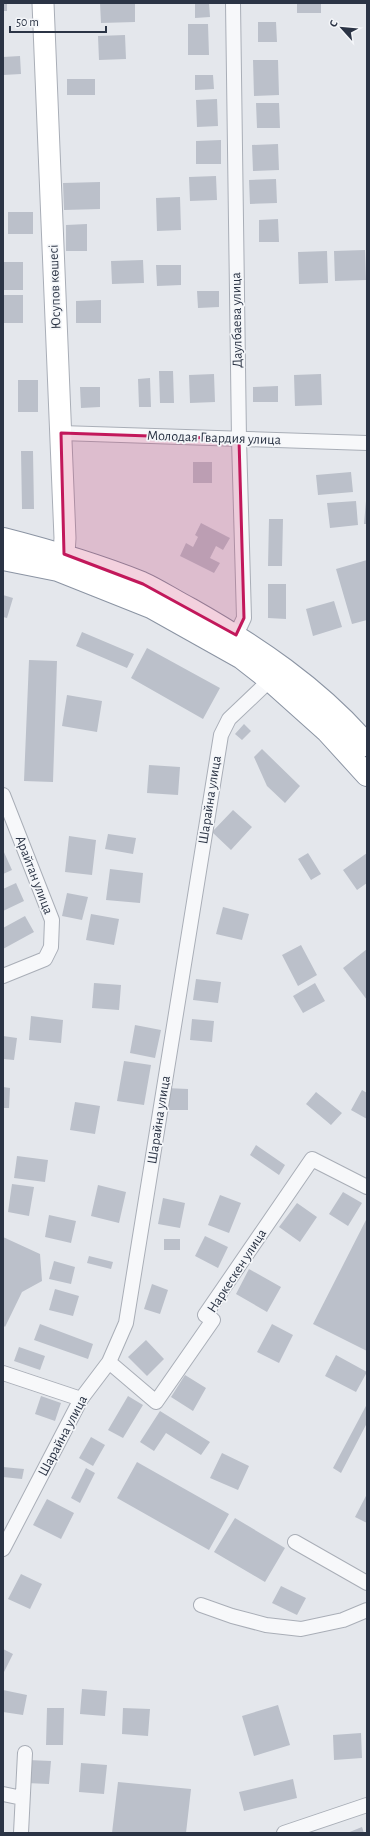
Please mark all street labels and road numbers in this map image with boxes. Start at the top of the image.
street label: Юсупов көшесі [47,244,63,330]
street label: Даулбаева улица [229,271,245,368]
street label: Молодая Гвардия улица [147,429,282,447]
street label: Шарайна улица [196,754,224,845]
street label: Арайтан улица [13,834,56,917]
street label: Шарайна улица [145,1074,173,1165]
street label: Наркескен улица [205,1226,270,1315]
street label: Шарайна улица [36,1393,90,1479]

